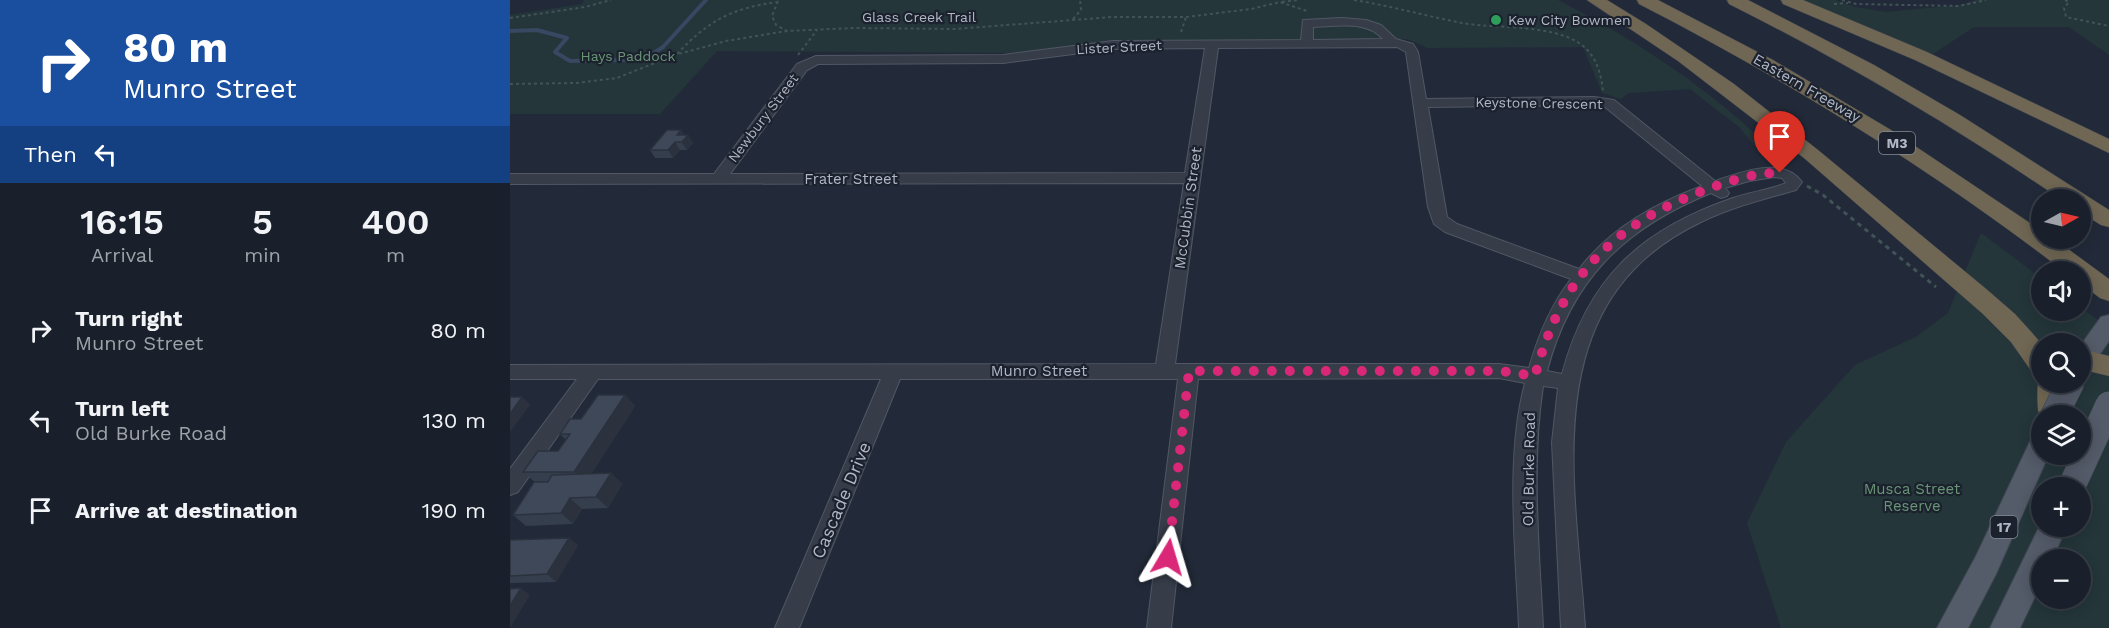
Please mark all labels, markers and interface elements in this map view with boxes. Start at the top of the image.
street label: Glass Creek Trail [862,9,977,25]
place label: Kew City Bowmen [1508,12,1631,28]
marker: Kew City Bowmen [1489,13,1503,27]
text: 80 m [123,23,228,72]
icon: right [24,24,102,102]
street label: Lister Street [1076,37,1162,57]
park label: Hays Paddock [580,48,676,64]
street label: Eastern Freeway [1750,50,1864,126]
street label: Newbury Street [725,70,802,165]
text: Munro Street [123,73,296,105]
street label: Keystone Crescent [1475,94,1603,112]
pin [1754,111,1805,173]
icon: arrive [1763,120,1796,153]
road number: M3 [1879,132,1915,154]
icon: left [89,138,122,171]
text: Then [24,142,77,167]
street label: McCubbin Street [1171,145,1206,270]
street label: Frater Street [804,170,899,188]
north arrow [2031,189,2091,249]
map controls [2031,189,2091,609]
text: 16:15 [80,201,164,243]
text: 5 [252,201,273,243]
text: 400 [361,201,430,243]
text: Arrival [91,243,153,267]
text: min [244,243,281,267]
text: m [386,243,405,267]
button: sound [2031,261,2091,321]
text: Turn right [75,306,182,331]
icon: right [24,314,57,347]
text: 80 m [430,318,486,343]
text: Munro Street [75,331,204,355]
button: search [2031,333,2091,393]
street label: Munro Street [991,362,1088,380]
text: Turn left [75,396,169,421]
icon: left [24,404,57,437]
button: layers [2031,405,2091,465]
text: 130 m [422,408,486,433]
street label: Old Burke Road [1519,412,1539,526]
text: Old Burke Road [75,421,227,445]
street label: Cascade Drive [807,438,875,562]
button: + [2031,477,2091,537]
park label: Musca Street Reserve [1864,480,1961,515]
icon: arrive [24,494,57,527]
text: Arrive at destination [75,498,298,523]
text: 190 m [422,498,486,523]
road number: 17 [1990,516,2018,538]
position arrow [1136,525,1200,589]
button: − [2031,549,2091,609]

